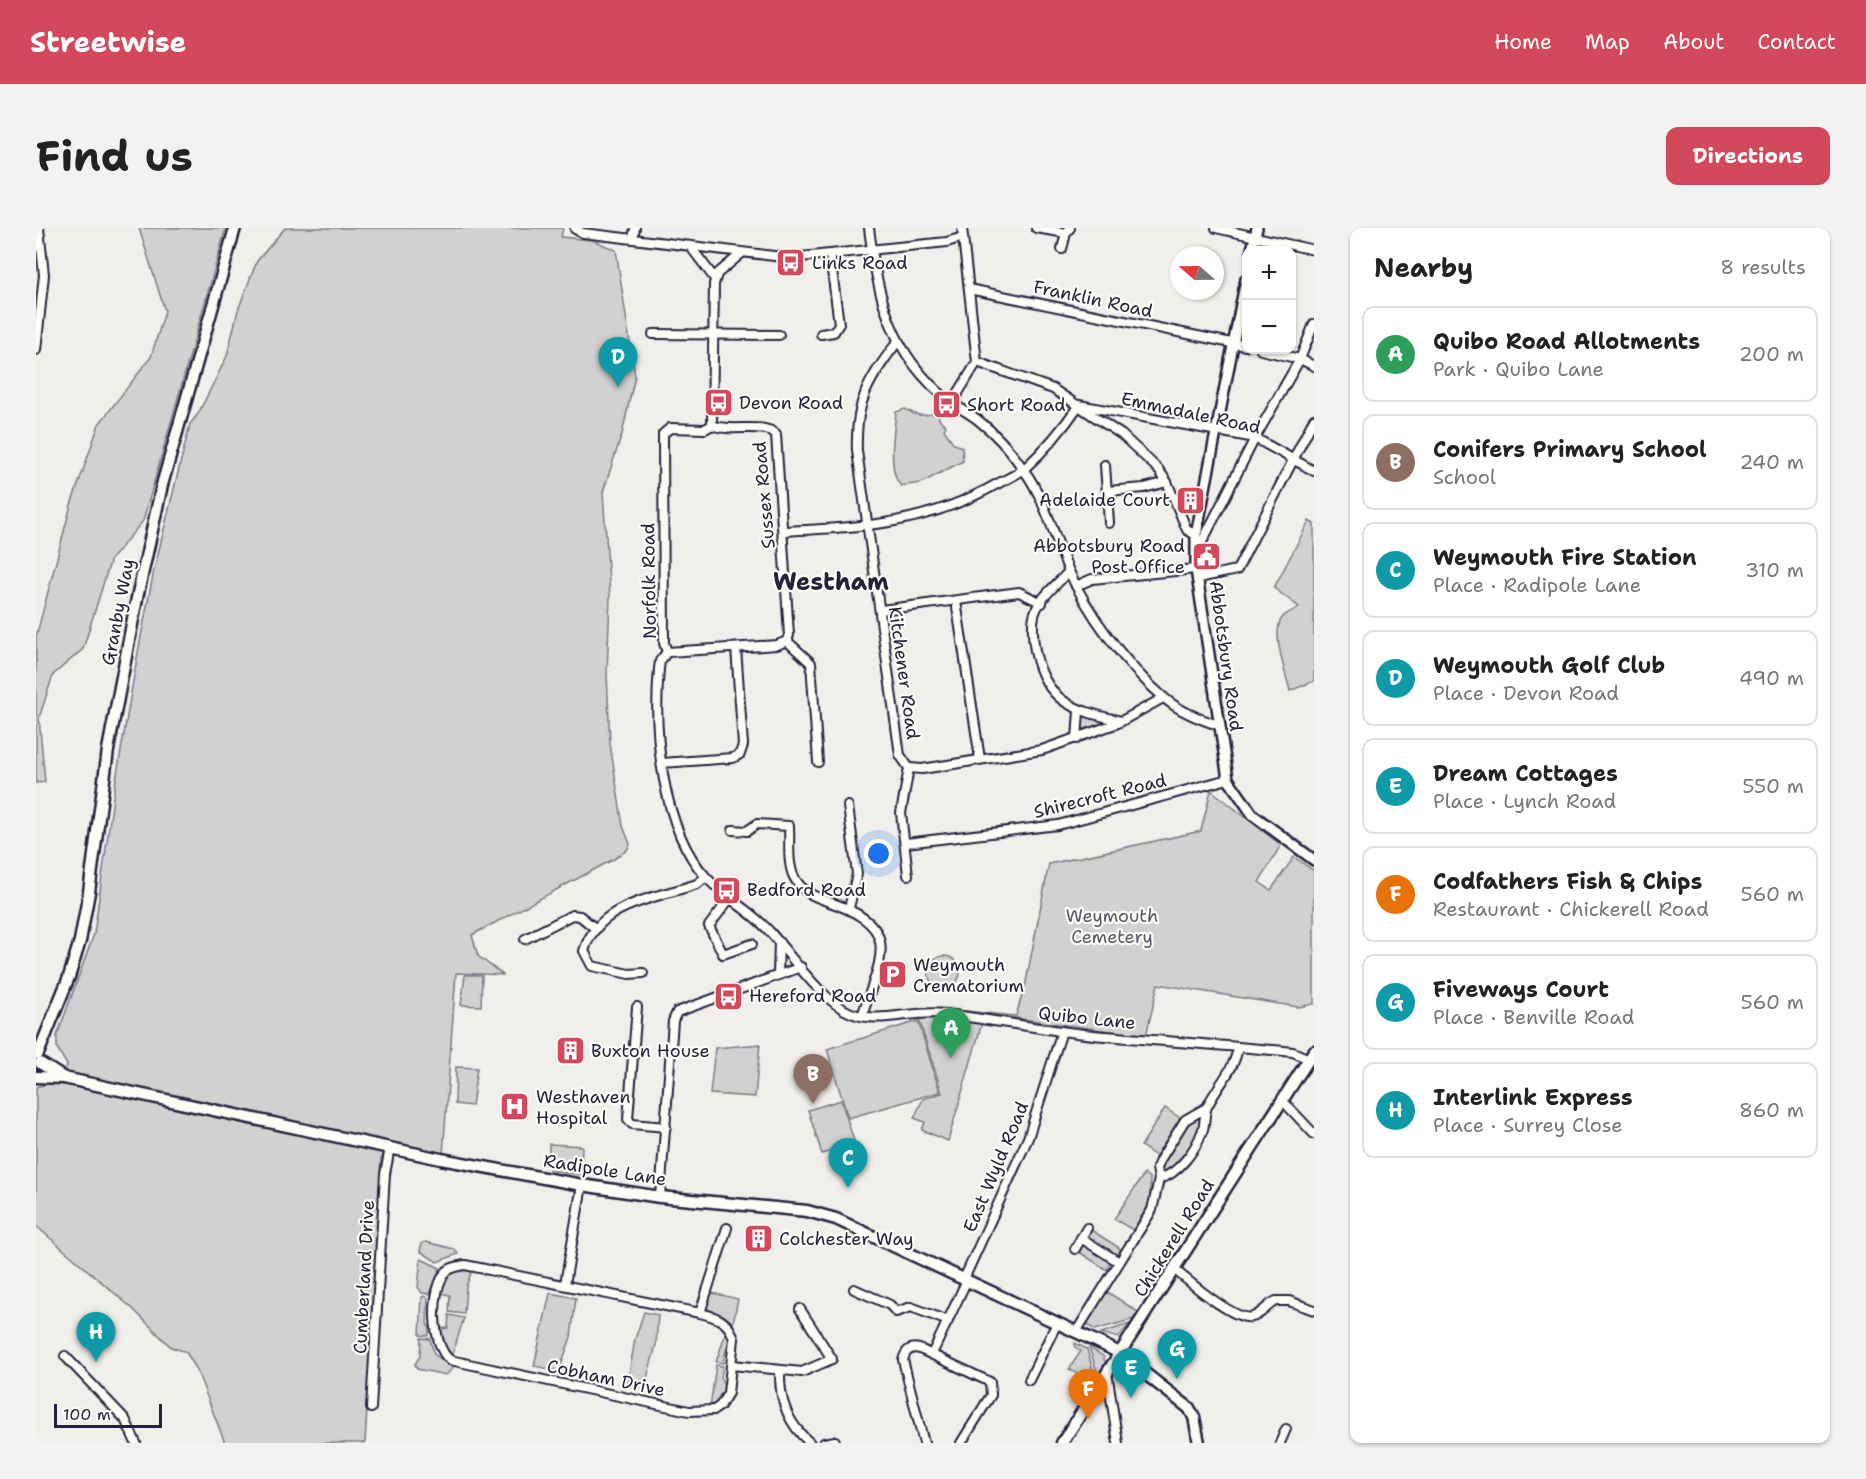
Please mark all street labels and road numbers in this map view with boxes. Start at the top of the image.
street label: Franklin Road [1031,275,1155,323]
street label: Emmadale Road [1119,386,1263,440]
street label: Sussex Road [747,440,781,550]
street label: Norfolk Road [636,523,662,639]
street label: Granby Way [96,557,140,667]
street label: Abbotsbury Road [1204,579,1248,733]
street label: Kitchener Road [883,605,925,741]
street label: Shirecroft Road [1031,768,1169,824]
street label: Quibo Lane [1037,1001,1137,1035]
street label: East Wyld Road [958,1098,1034,1236]
street label: Radipole Lane [542,1148,668,1192]
street label: Chickerell Road [1128,1175,1220,1301]
street label: Cumberland Drive [348,1199,380,1355]
street label: Cobham Drive [545,1354,667,1402]

